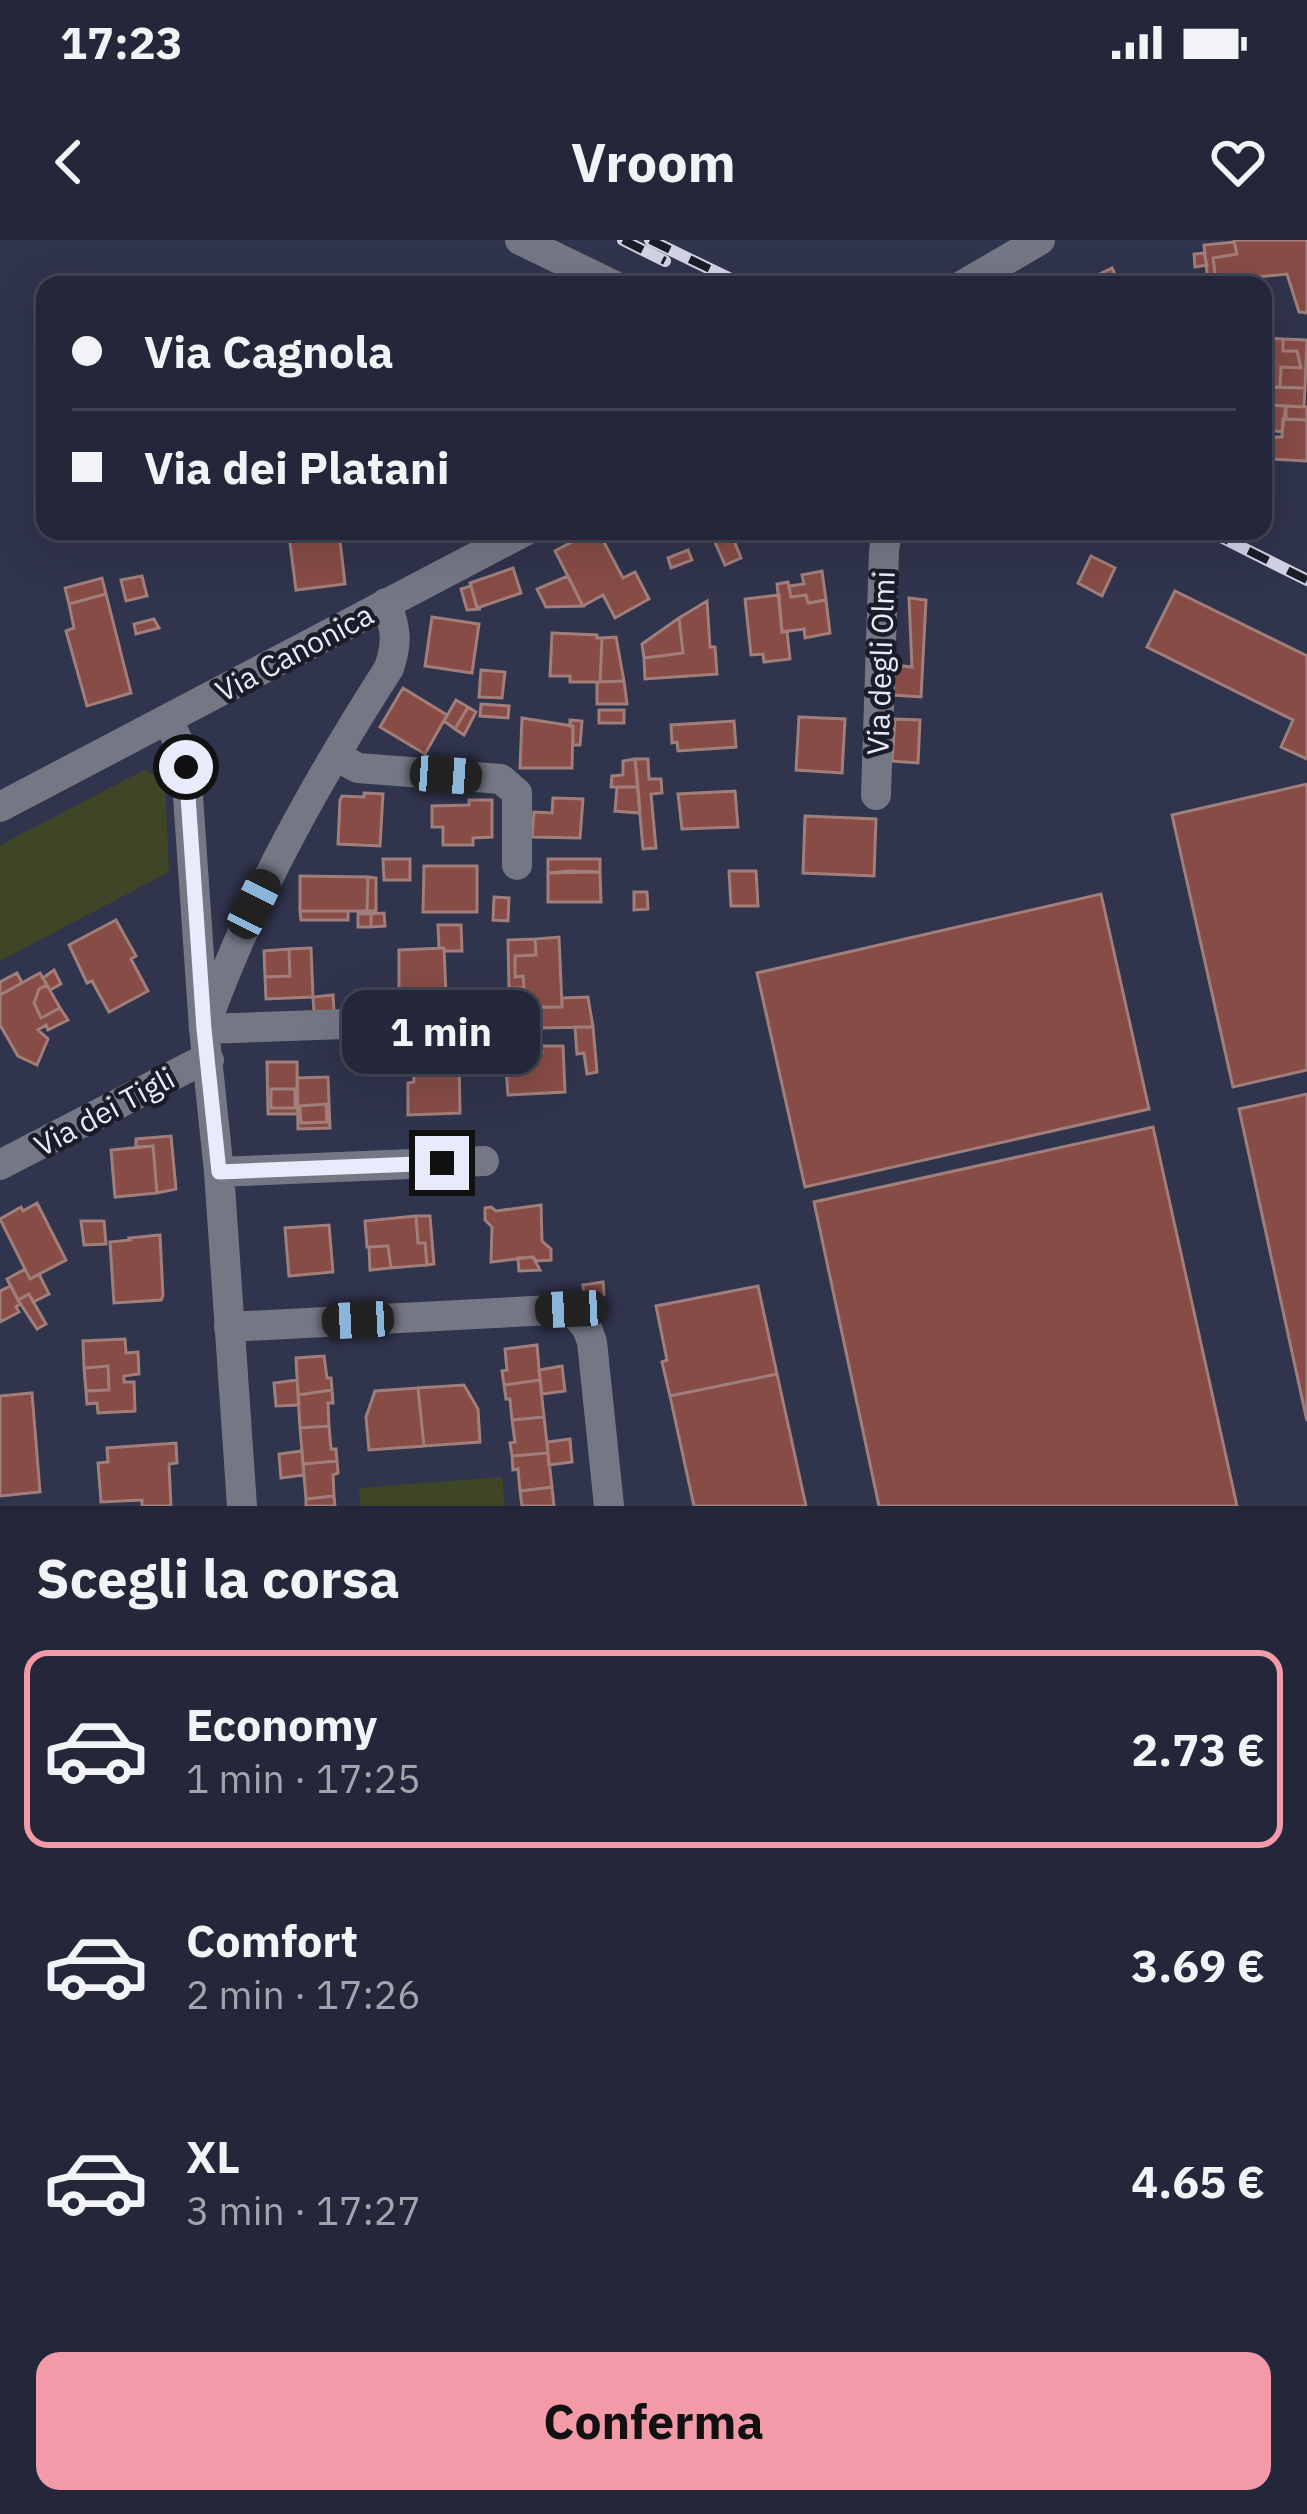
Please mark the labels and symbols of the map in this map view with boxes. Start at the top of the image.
street label: Via degli Olmi [857,570,903,756]
street label: Via Canonica [208,594,380,710]
route start [159,740,213,794]
car [409,755,483,795]
car [222,864,286,944]
callout: 1 min [343,989,541,1073]
street label: Via dei Tigli [27,1058,181,1164]
route end [415,1136,469,1190]
car [534,1289,608,1329]
car [321,1300,395,1340]

